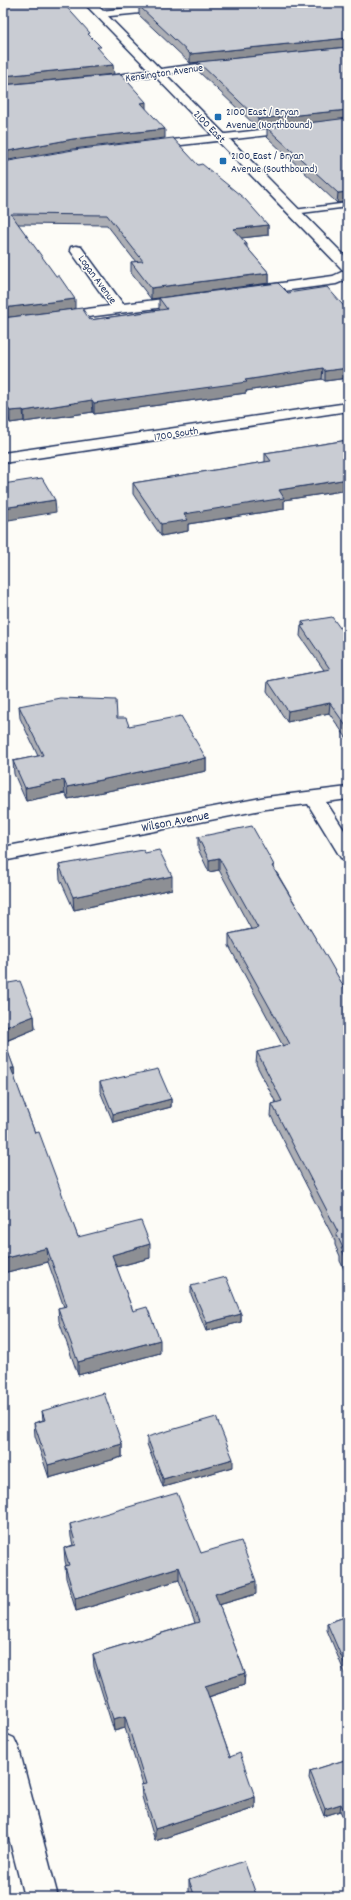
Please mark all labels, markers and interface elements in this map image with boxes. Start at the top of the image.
street label: Kensington Avenue [124,61,204,87]
place label: 2100 East / Bryan Avenue (Northbound) [226,105,312,134]
street label: 2100 East [189,107,228,148]
marker: 2100 East / Bryan Avenue (Northbound) [213,112,223,122]
place label: 2100 East / Bryan Avenue (Southbound) [231,149,318,178]
marker: 2100 East / Bryan Avenue (Southbound) [218,156,228,166]
street label: Logan Avenue [73,252,120,308]
street label: 1700 South [153,424,200,446]
street label: Wilson Avenue [140,807,211,838]

